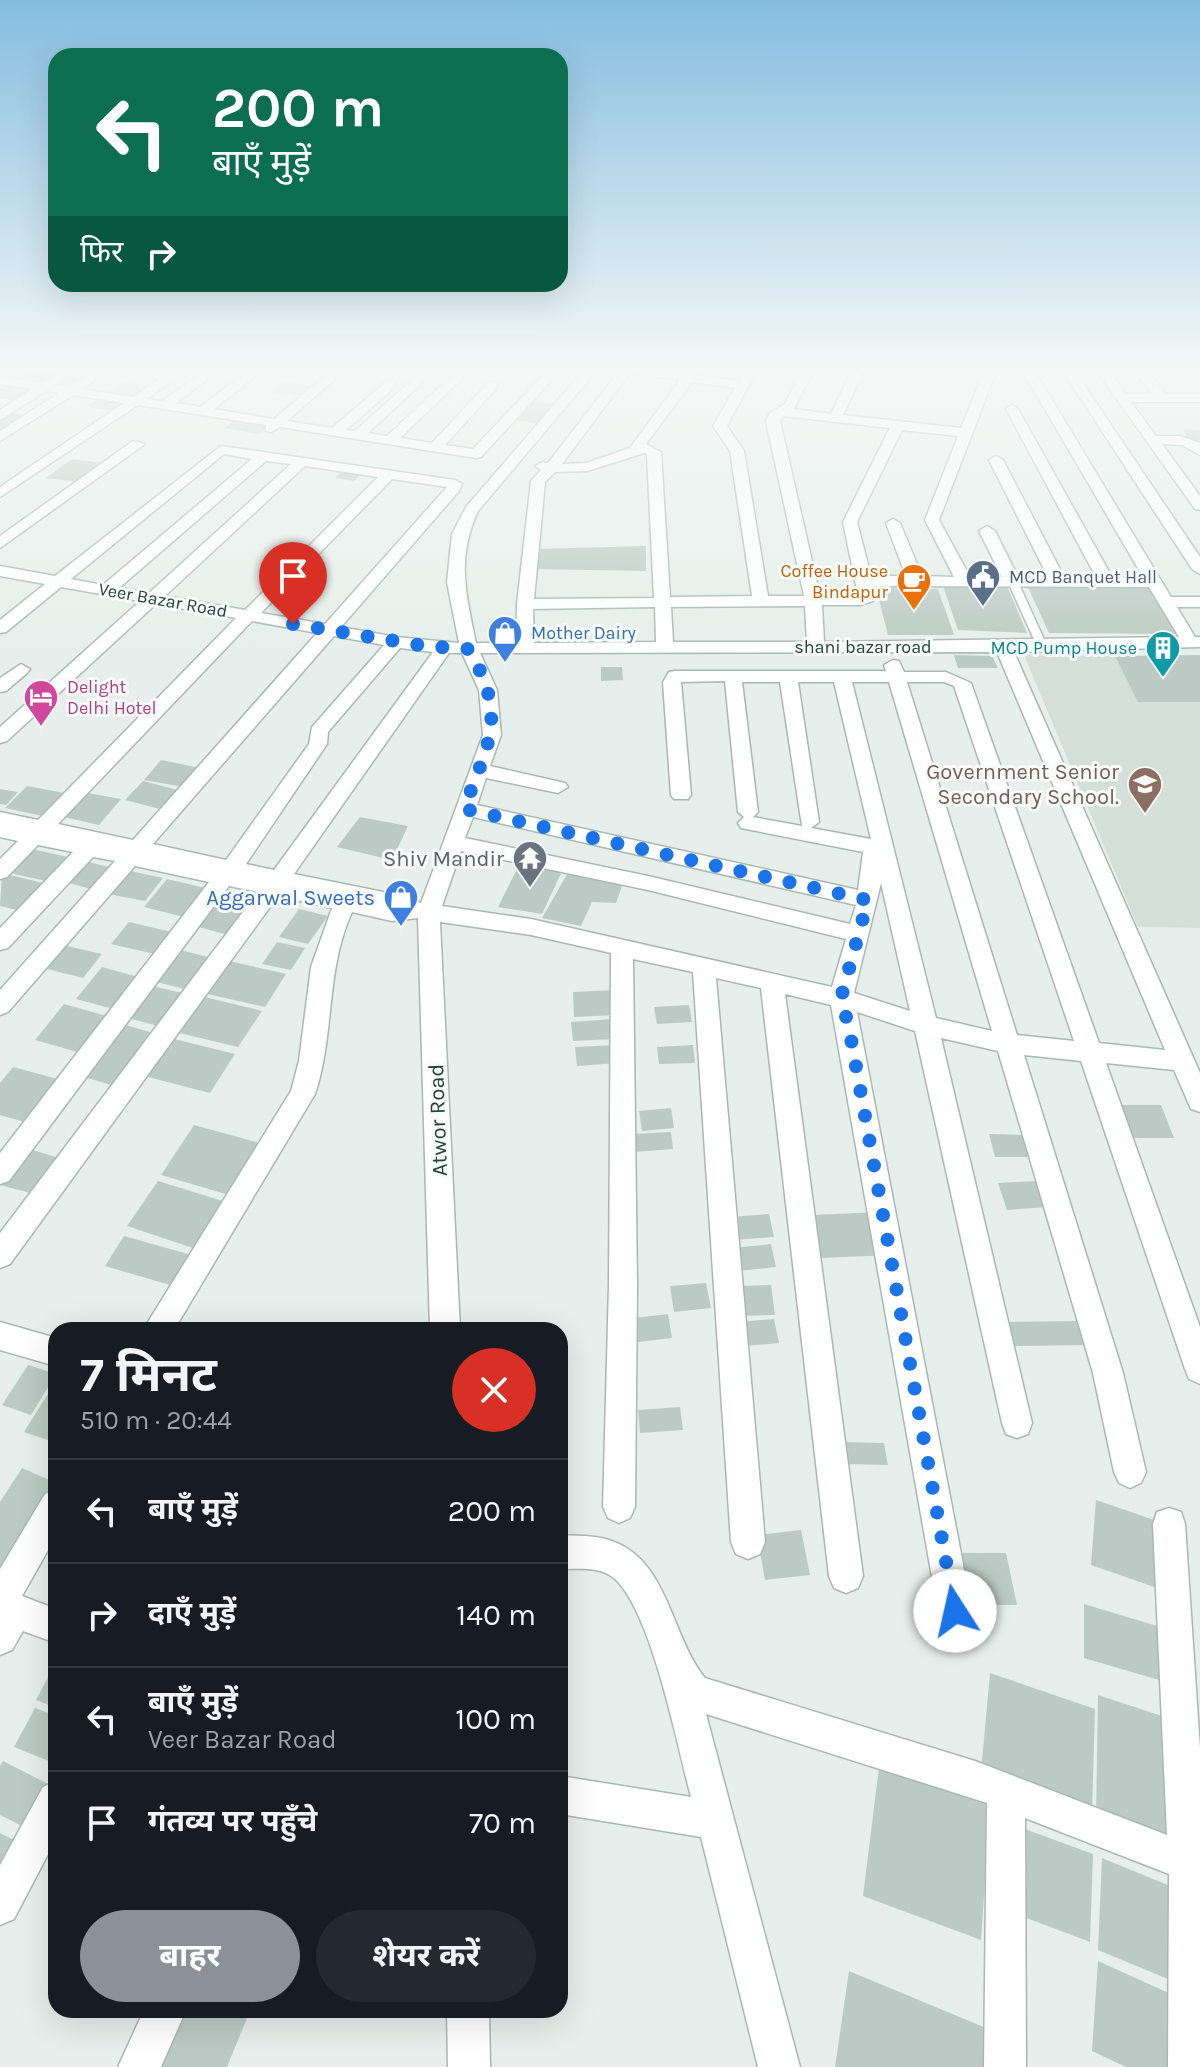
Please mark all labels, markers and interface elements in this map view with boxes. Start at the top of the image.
text: 200 m [212,75,384,140]
icon: left [80,80,184,184]
text: बाएँ मुड़ें [212,142,311,184]
icon: right [139,232,183,276]
text: फिर [80,234,123,270]
pin [259,542,327,624]
icon: arrive [271,554,315,598]
public building icon: MCD Banquet Hall [964,558,1002,608]
place label: Coffee House Bindapur [781,560,888,603]
cafe icon: Coffee House Bindapur [895,562,933,612]
place label: MCD Banquet Hall [1009,566,1157,588]
street label: Veer Bazar Road [97,578,229,622]
shop icon: Mother Dairy [486,614,524,664]
place label: Mother Dairy [531,622,636,644]
building icon: MCD Pump House [1144,629,1182,679]
street label: shani bazar road [794,636,932,658]
place label: MCD Pump House [991,637,1137,659]
place label: Delight Delhi Hotel [67,676,157,719]
hotel icon: Delight Delhi Hotel [22,678,60,728]
place label: Government Senior Secondary School. [926,759,1119,810]
school or university icon: Government Senior Secondary School. [1126,765,1164,815]
temple icon: Shiv Mandir [511,839,549,889]
place label: Shiv Mandir [383,846,504,872]
shop icon: Aggarwal Sweets [382,878,420,928]
place label: Aggarwal Sweets [206,885,375,911]
street label: Atwor Road [423,1063,453,1177]
text: 7 मिनट [80,1347,217,1403]
button: close [452,1348,536,1432]
text: 510 m · 20:44 [80,1405,232,1436]
icon: left [80,1489,124,1533]
text: बाएँ मुड़ें [148,1491,238,1527]
text: 200 m [448,1493,536,1529]
position arrow [913,1569,997,1653]
icon: right [80,1593,124,1637]
text: दाएँ मुड़ें [148,1595,236,1631]
text: 140 m [456,1597,536,1633]
text: बाएँ मुड़ें [148,1684,238,1720]
icon: left [80,1697,124,1741]
text: 100 m [455,1701,536,1737]
text: Veer Bazar Road [148,1724,337,1755]
icon: arrive [80,1801,124,1845]
text: गंतव्य पर पहुँचे [148,1803,317,1839]
text: 70 m [469,1805,536,1841]
button: बाहर [80,1910,300,2002]
button: शेयर करें [316,1910,536,2002]

